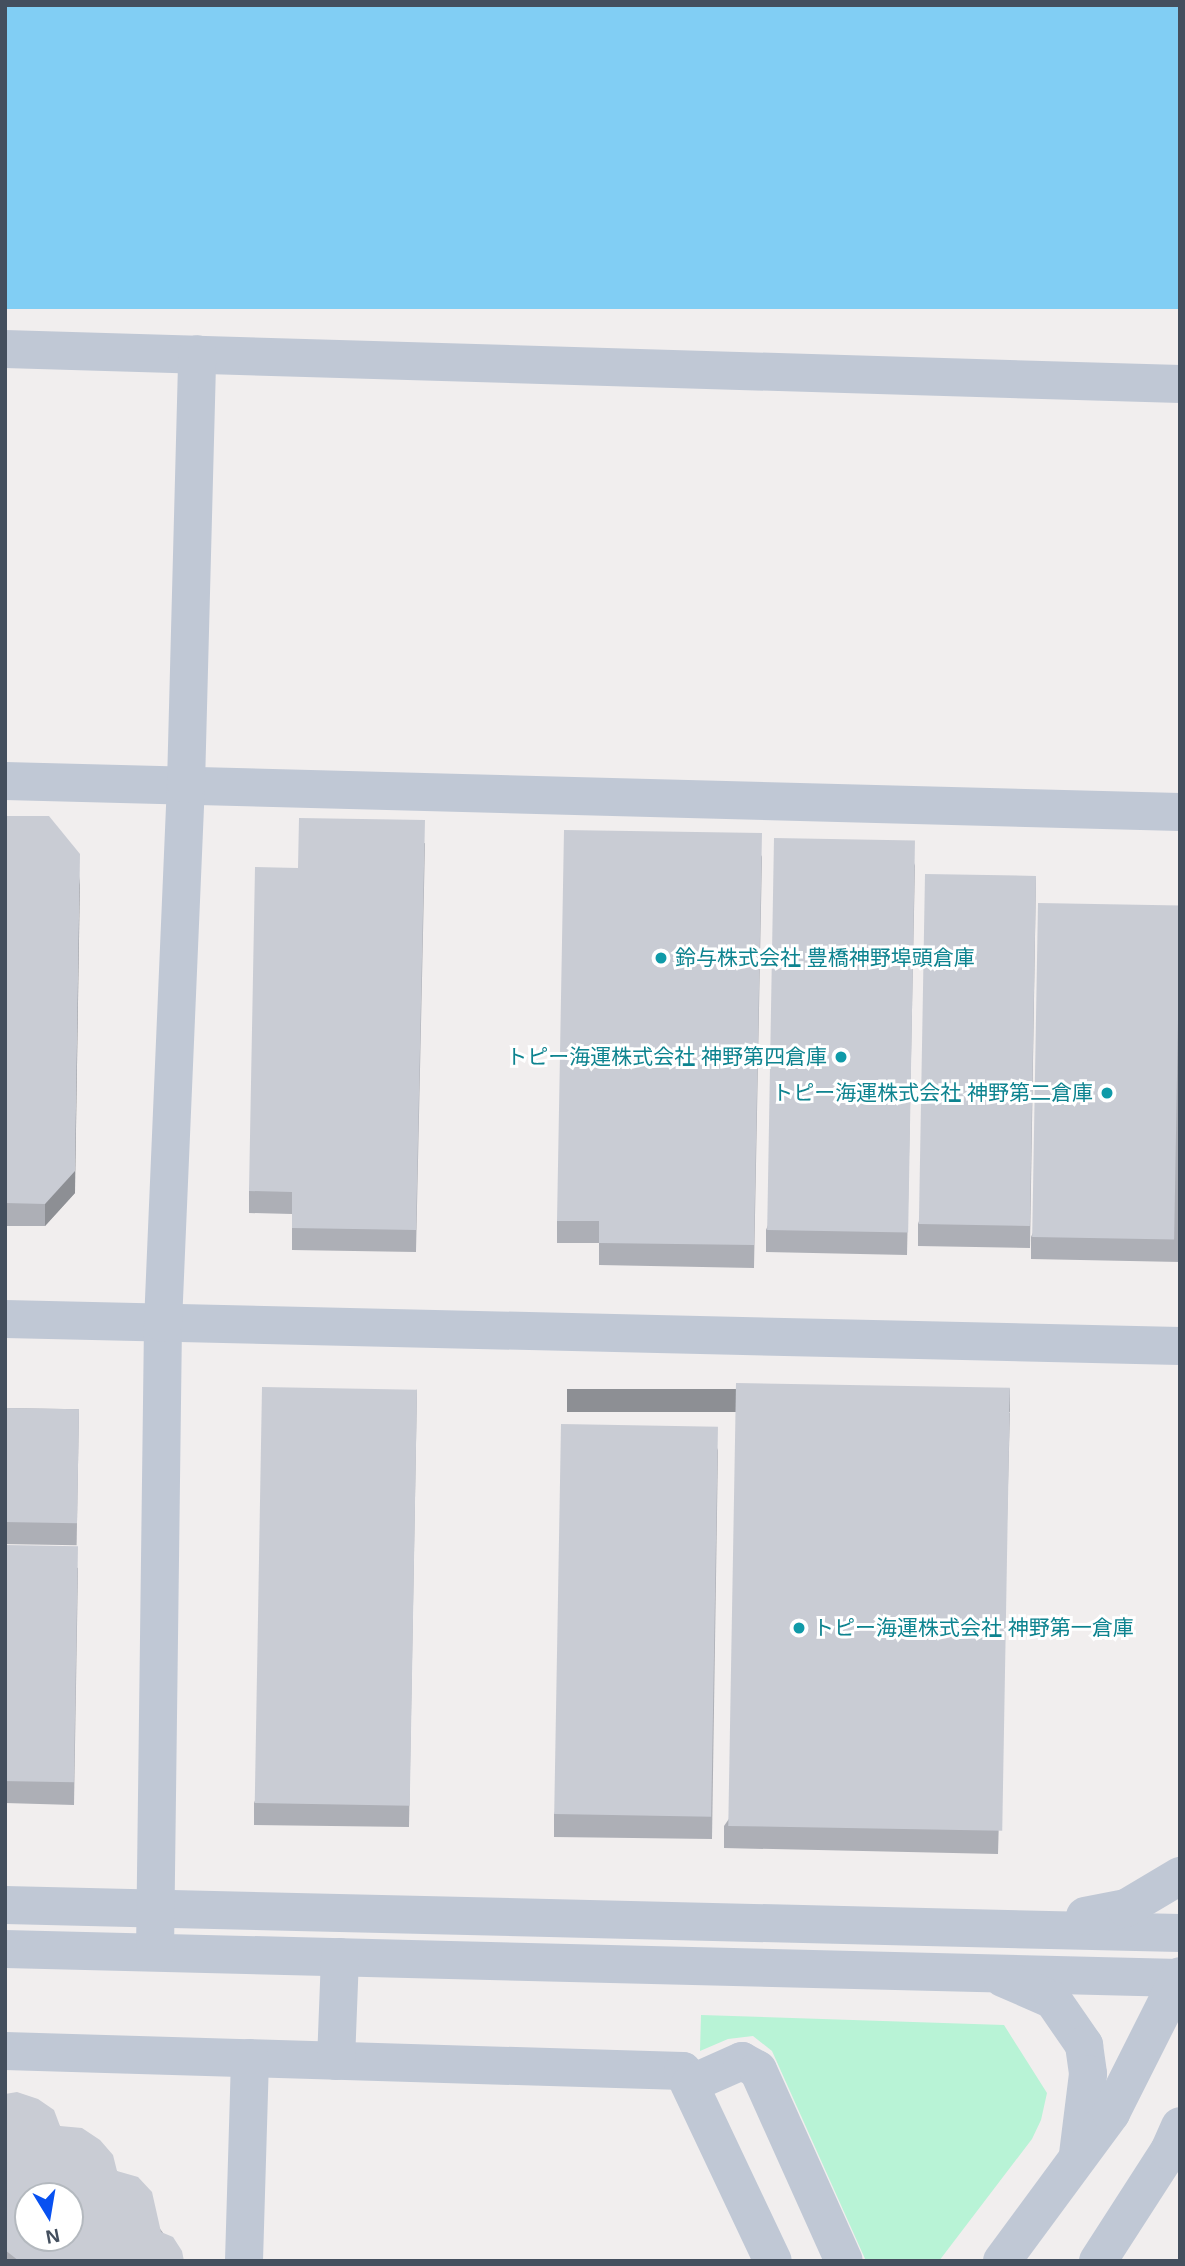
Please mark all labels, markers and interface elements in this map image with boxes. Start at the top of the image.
place label: 鈴与株式会社 豊橋神野埠頭倉庫 [675,945,975,971]
marker: 鈴与株式会社 豊橋神野埠頭倉庫 [653,950,669,966]
place label: トピー海運株式会社 神野第四倉庫 [506,1044,827,1070]
marker: トピー海運株式会社 神野第四倉庫 [833,1049,849,1065]
place label: トピー海運株式会社 神野第二倉庫 [772,1080,1093,1106]
marker: トピー海運株式会社 神野第二倉庫 [1099,1085,1115,1101]
place label: トピー海運株式会社 神野第一倉庫 [813,1615,1134,1641]
marker: トピー海運株式会社 神野第一倉庫 [791,1620,807,1636]
north arrow [14,2182,84,2252]
text: N [44,2225,61,2248]

